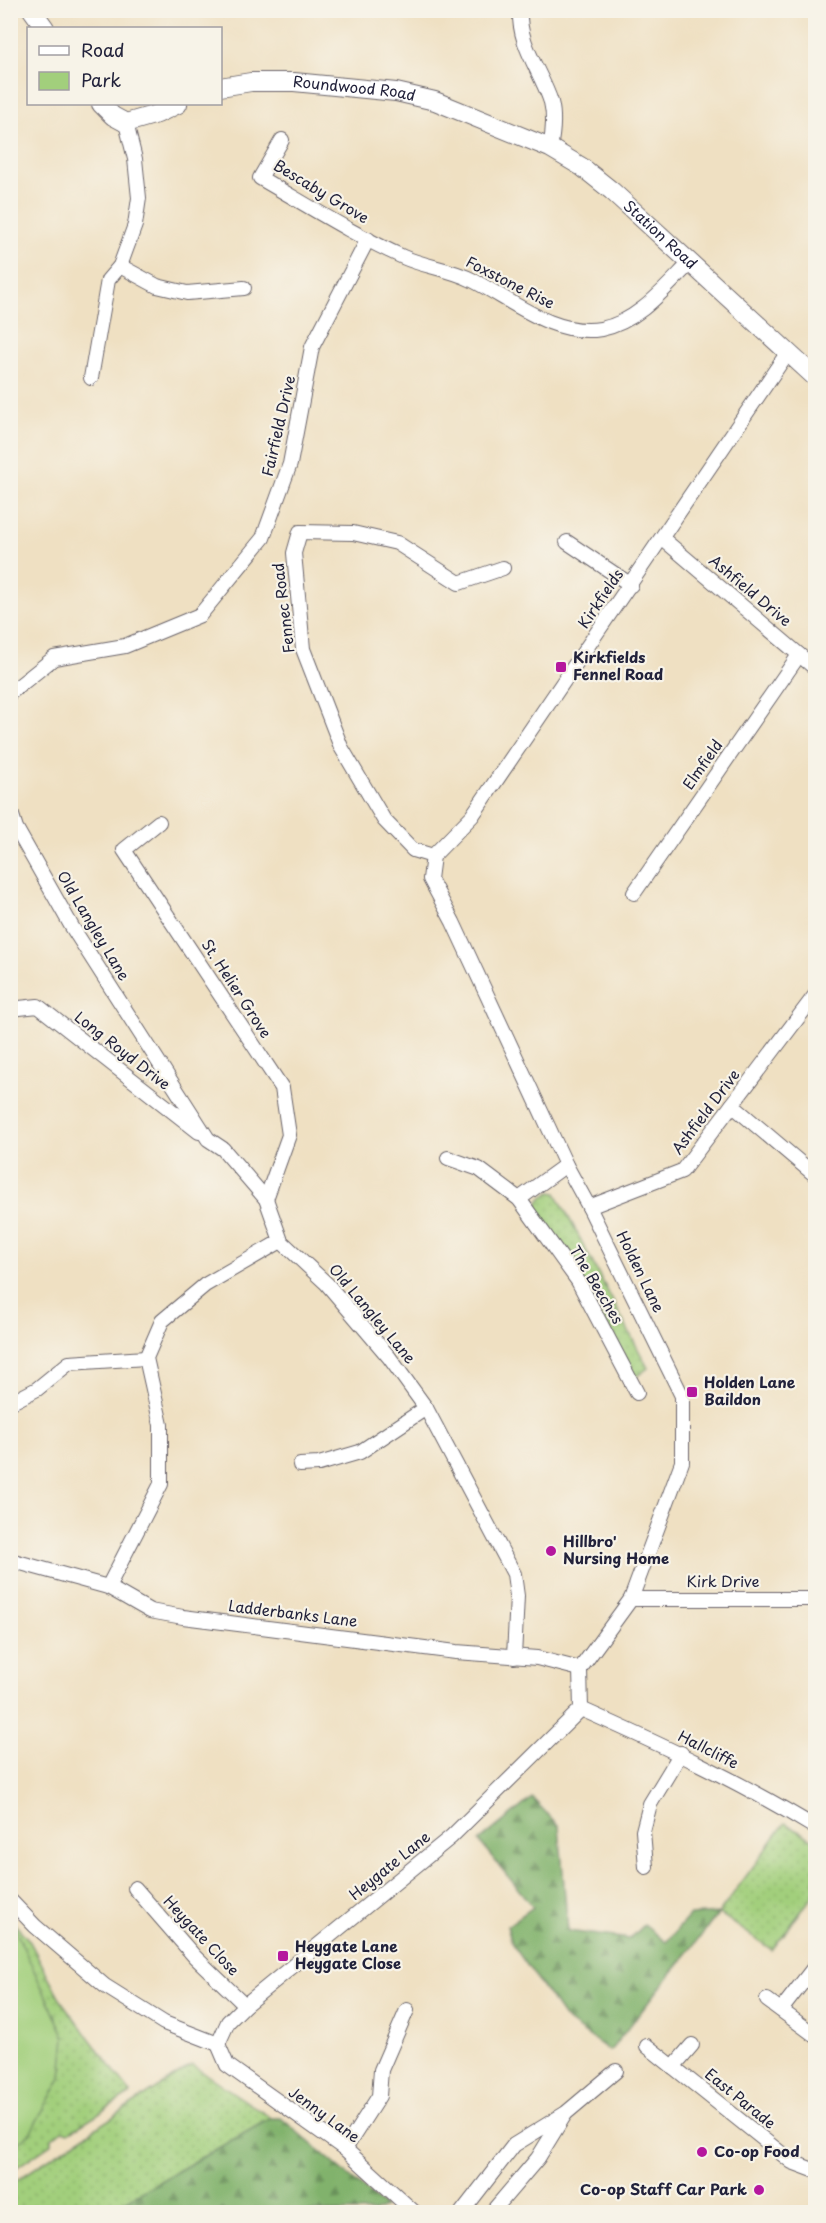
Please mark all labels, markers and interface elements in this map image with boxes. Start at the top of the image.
legend [27,27,222,105]
text: Road [81,36,125,63]
text: Park [81,66,121,93]
street label: Roundwood Road [292,69,418,106]
street label: Bescaby Grove [270,153,374,228]
street label: Station Road [619,194,703,274]
street label: Foxstone Rise [462,249,559,314]
street label: Fairfield Drive [255,373,300,478]
street label: Ashfield Drive [705,548,797,631]
street label: Fennec Road [266,562,299,655]
street label: Kirkfields [571,564,628,633]
place label: Kirkfields Fennel Road [573,645,663,685]
marker: Kirkfields Fennel Road [554,660,568,674]
street label: Elmfield [676,734,727,794]
street label: Old Langley Lane [52,866,136,985]
street label: St. Helier Grove [197,934,278,1042]
street label: Long Royd Drive [70,1005,176,1095]
street label: Ashfield Drive [665,1064,744,1158]
street label: Holden Lane [612,1227,671,1316]
street label: The Beeches [565,1241,630,1328]
street label: Old Langley Lane [324,1258,422,1368]
place label: Holden Lane Baildon [704,1370,796,1410]
marker: Holden Lane Baildon [685,1385,699,1399]
place label: Hillbro' Nursing Home [563,1529,669,1569]
marker: Hillbro' Nursing Home [544,1544,558,1558]
street label: Kirk Drive [686,1569,760,1592]
street label: Ladderbanks Lane [227,1593,359,1632]
street label: Hallcliffe [674,1724,743,1774]
street label: Heygate Lane [343,1825,435,1905]
street label: Heygate Close [159,1890,245,1980]
place label: Heygate Lane Heygate Close [295,1934,401,1974]
marker: Heygate Lane Heygate Close [276,1949,290,1963]
street label: East Parade [701,2062,781,2134]
street label: Jenny Lane [284,2080,365,2148]
place label: Co-op Food [714,2139,799,2162]
marker: Co-op Food [695,2145,709,2159]
place label: Co-op Staff Car Park [580,2177,747,2200]
marker: Co-op Staff Car Park [752,2183,766,2197]

